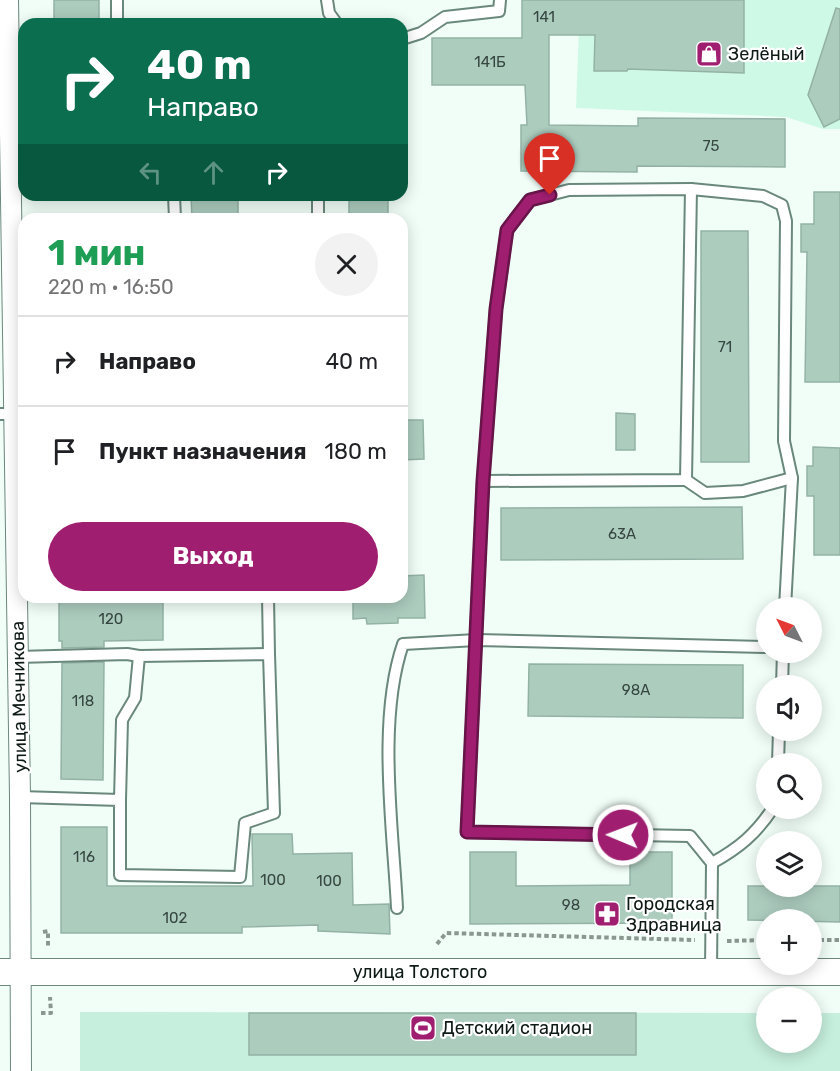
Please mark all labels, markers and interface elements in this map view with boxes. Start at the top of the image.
house number: 141 [533,8,555,26]
shop icon: Зелёный [694,39,724,69]
text: 40 m [147,40,252,90]
icon: right [48,42,126,120]
place label: Зелёный [728,43,804,65]
house number: 141Б [474,53,506,71]
text: Направо [147,91,259,123]
pin [524,133,575,195]
house number: 75 [703,137,719,155]
icon: arrive [533,142,566,175]
icon: left [134,156,167,189]
icon: ahead [197,156,230,189]
icon: right [260,156,293,189]
text: 1 мин [48,231,146,274]
button: close [315,233,378,296]
text: 220 m · 16:50 [48,275,174,299]
house number: 71 [718,338,732,356]
icon: right [48,345,81,378]
text: Направо [99,348,196,375]
text: 40 m [325,348,378,375]
icon: arrive [48,435,81,468]
text: Пункт назначения [99,438,307,465]
text: 180 m [325,438,387,465]
button: Выход [48,522,378,591]
house number: 63А [608,525,636,543]
north arrow [756,597,822,663]
map controls [756,597,822,1053]
house number: 120 [99,610,123,628]
street label: улица Мечникова [7,621,31,773]
button: sound [756,675,822,741]
house number: 98А [622,681,650,699]
house number: 118 [72,692,94,710]
button: search [756,753,822,819]
position arrow [591,803,655,867]
button: layers [756,831,822,897]
house number: 116 [73,848,95,866]
house number: 100 [260,871,286,889]
house number: 100 [316,872,342,890]
place label: Городская Здравница [626,893,722,936]
house number: 98 [562,896,580,914]
pharmacy icon: Городская Здравница [592,899,622,929]
house number: 102 [163,909,188,927]
button: + [756,909,822,975]
street label: улица Толстого [353,961,487,983]
button: − [756,987,822,1053]
sports icon: Детский стадион [408,1013,438,1043]
place label: Детский стадион [442,1017,592,1039]

